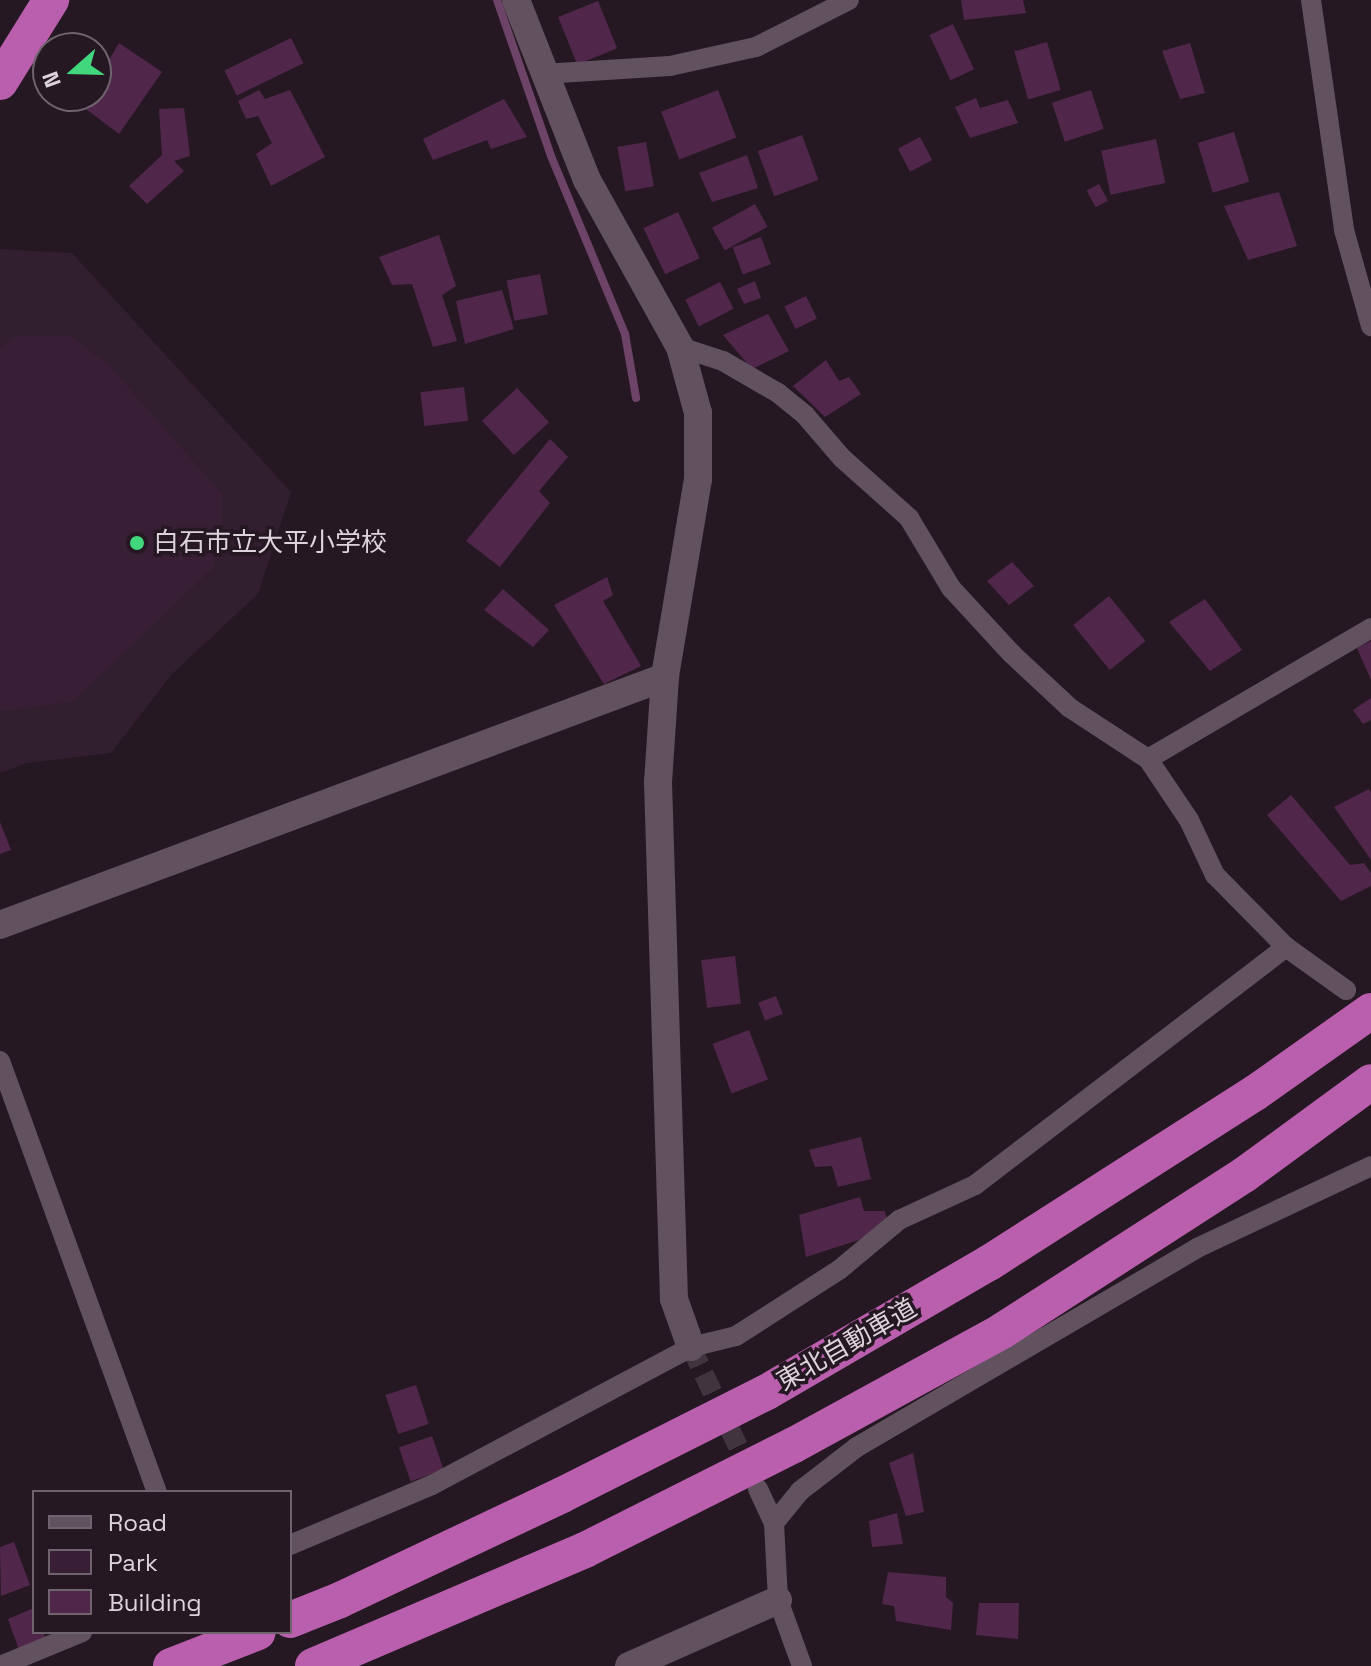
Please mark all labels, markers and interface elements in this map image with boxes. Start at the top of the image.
north arrow [32,32,112,112]
text: N [36,68,67,91]
place label: 白石市立大平小学校 [153,527,387,559]
marker: 白石市立大平小学校 [128,534,146,552]
street label: 東北自動車道 [772,1292,922,1398]
legend [32,1490,292,1634]
text: Road [108,1507,167,1538]
text: Park [108,1547,158,1578]
text: Building [108,1587,202,1618]

